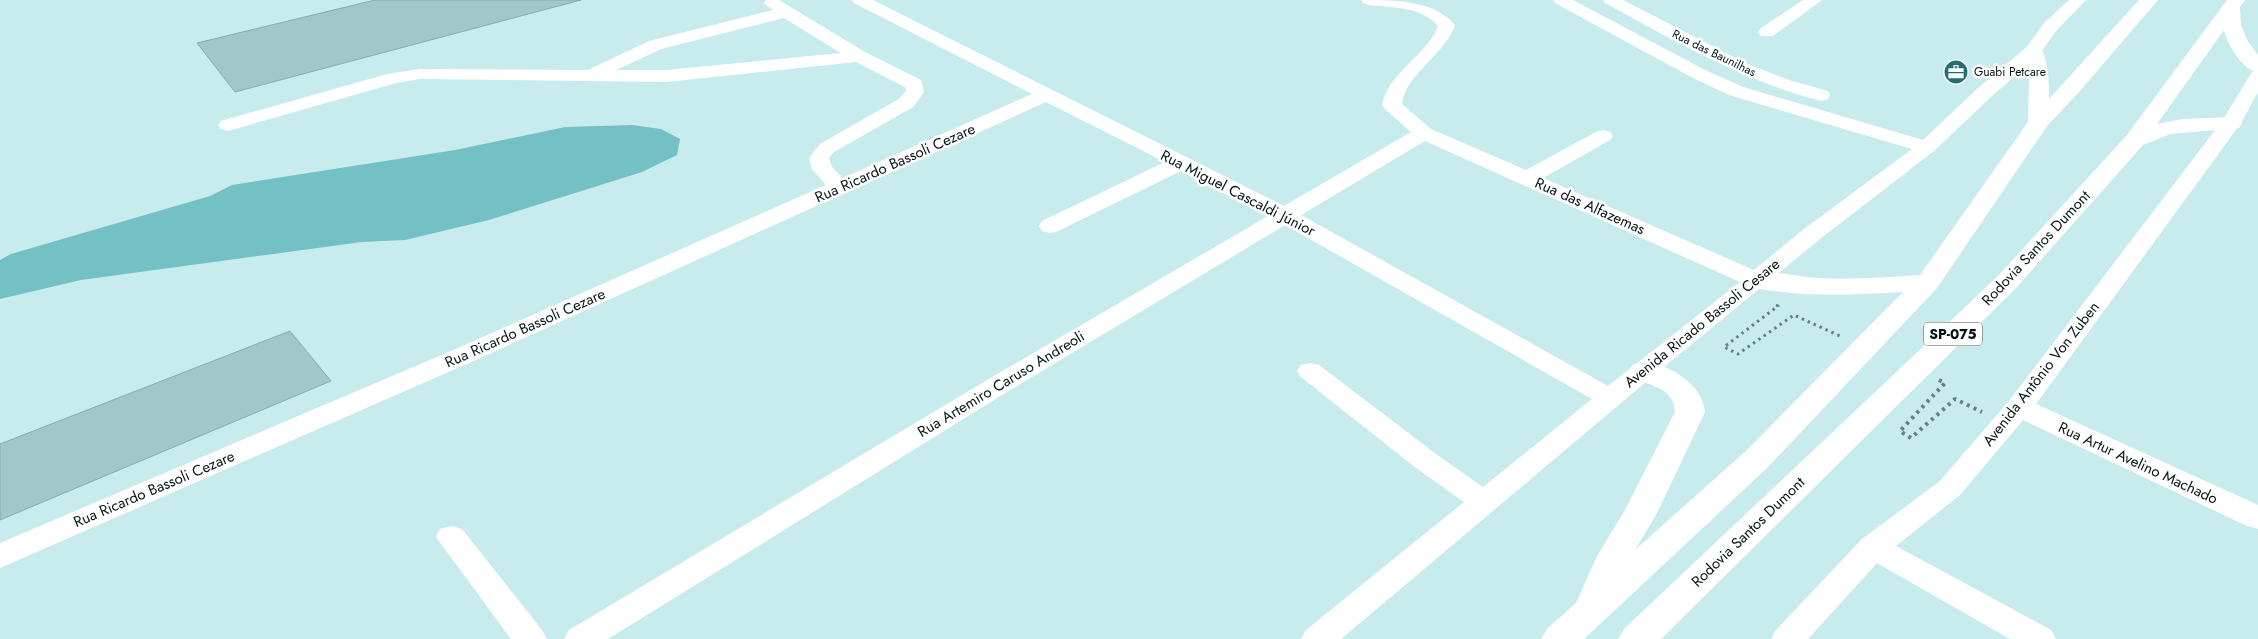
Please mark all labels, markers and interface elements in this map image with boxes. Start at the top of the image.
street label: Rua das Baunilhas [1669,25,1759,81]
office icon: Guabi Petcare [1943,59,1969,85]
place label: Guabi Petcare [1974,63,2046,81]
street label: Rua Ricardo Bassoli Cezare [811,118,979,208]
street label: Rua Miguel Cascaldi Júnior [1157,144,1320,242]
street label: Rua das Alfazemas [1531,172,1649,240]
street label: Rodovia Santos Dumont [1977,185,2096,311]
street label: Avenida Ricado Bassoli Cesare [1619,253,1785,393]
street label: Rua Ricardo Bassoli Cezare [441,283,609,373]
street label: Avenida Antônio Von Zuben [1977,297,2105,451]
road number: SP-075 [1924,322,1982,346]
street label: Rua Artemiro Caruso Andreoli [913,325,1089,443]
street label: Rua Artur Avelino Machado [2055,416,2221,510]
street label: Rua Ricardo Bassoli Cezare [70,445,238,533]
street label: Rodovia Santos Dumont [1686,472,1810,592]

